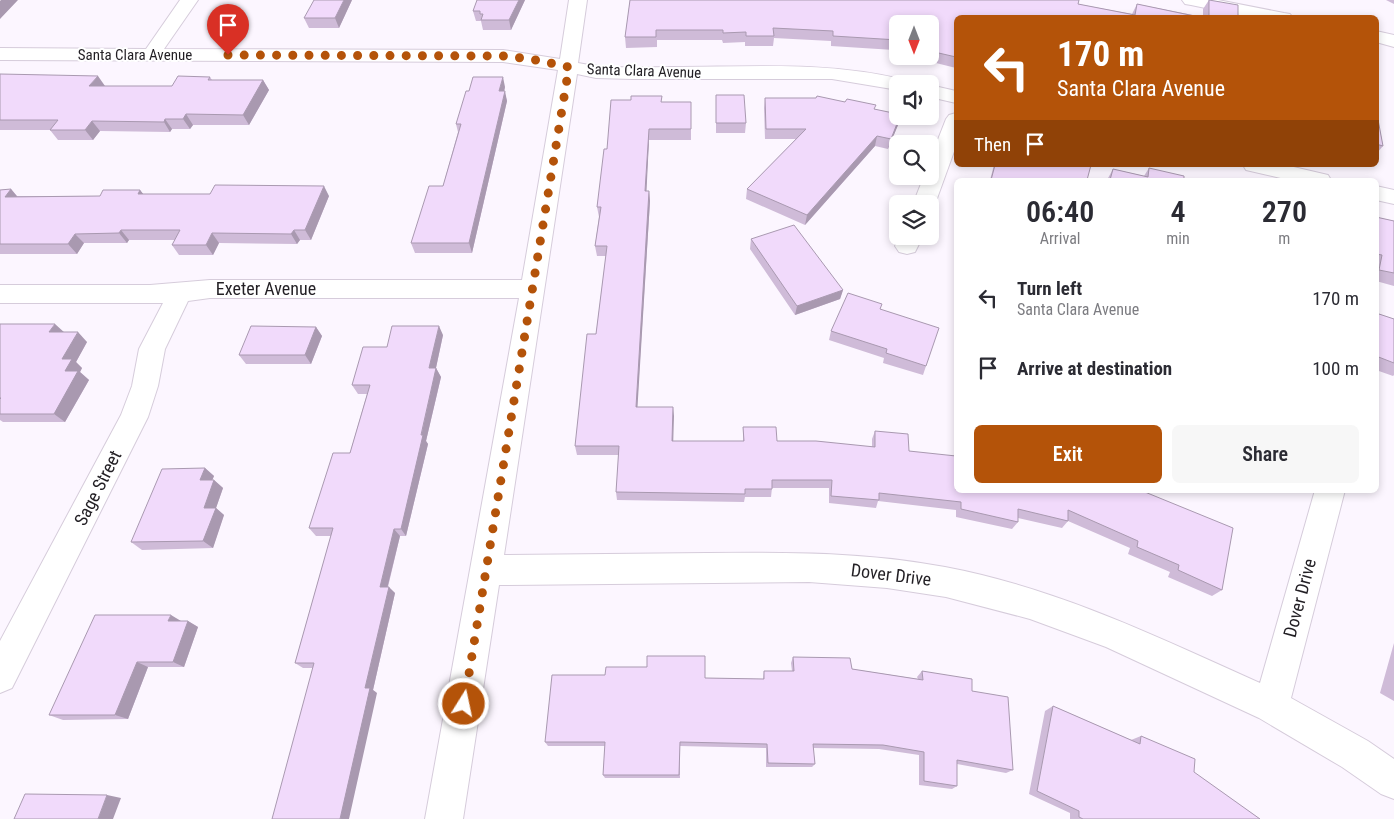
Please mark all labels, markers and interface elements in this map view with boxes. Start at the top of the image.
pin [207,4,249,55]
icon: arrive [214,11,242,39]
north arrow [889,15,939,65]
map controls [889,15,939,245]
text: 170 m [1057,34,1144,75]
icon: left [974,35,1039,100]
street label: Santa Clara Avenue [78,46,192,64]
street label: Santa Clara Avenue [586,60,702,82]
button: sound [889,75,939,125]
text: Santa Clara Avenue [1057,76,1225,101]
icon: arrive [1021,130,1049,158]
text: Then [974,133,1011,156]
button: search [889,135,939,185]
text: 06:40 [1026,194,1094,229]
text: 4 [1170,194,1186,229]
text: 270 [1262,194,1307,229]
button: layers [889,195,939,245]
text: Arrival [1040,229,1080,248]
text: min [1166,229,1190,248]
text: m [1278,229,1290,248]
text: Turn left [1017,277,1082,300]
street label: Exeter Avenue [216,278,316,299]
icon: left [974,284,1002,312]
text: 170 m [1312,287,1359,310]
text: Santa Clara Avenue [1017,300,1139,319]
icon: arrive [974,354,1002,382]
text: Arrive at destination [1017,357,1172,380]
text: 100 m [1312,357,1359,380]
button: Exit [974,425,1162,483]
button: Share [1172,425,1359,483]
street label: Sage Street [70,447,125,529]
street label: Dover Drive [1279,556,1320,640]
street label: Dover Drive [850,559,932,590]
position arrow [437,677,489,729]

